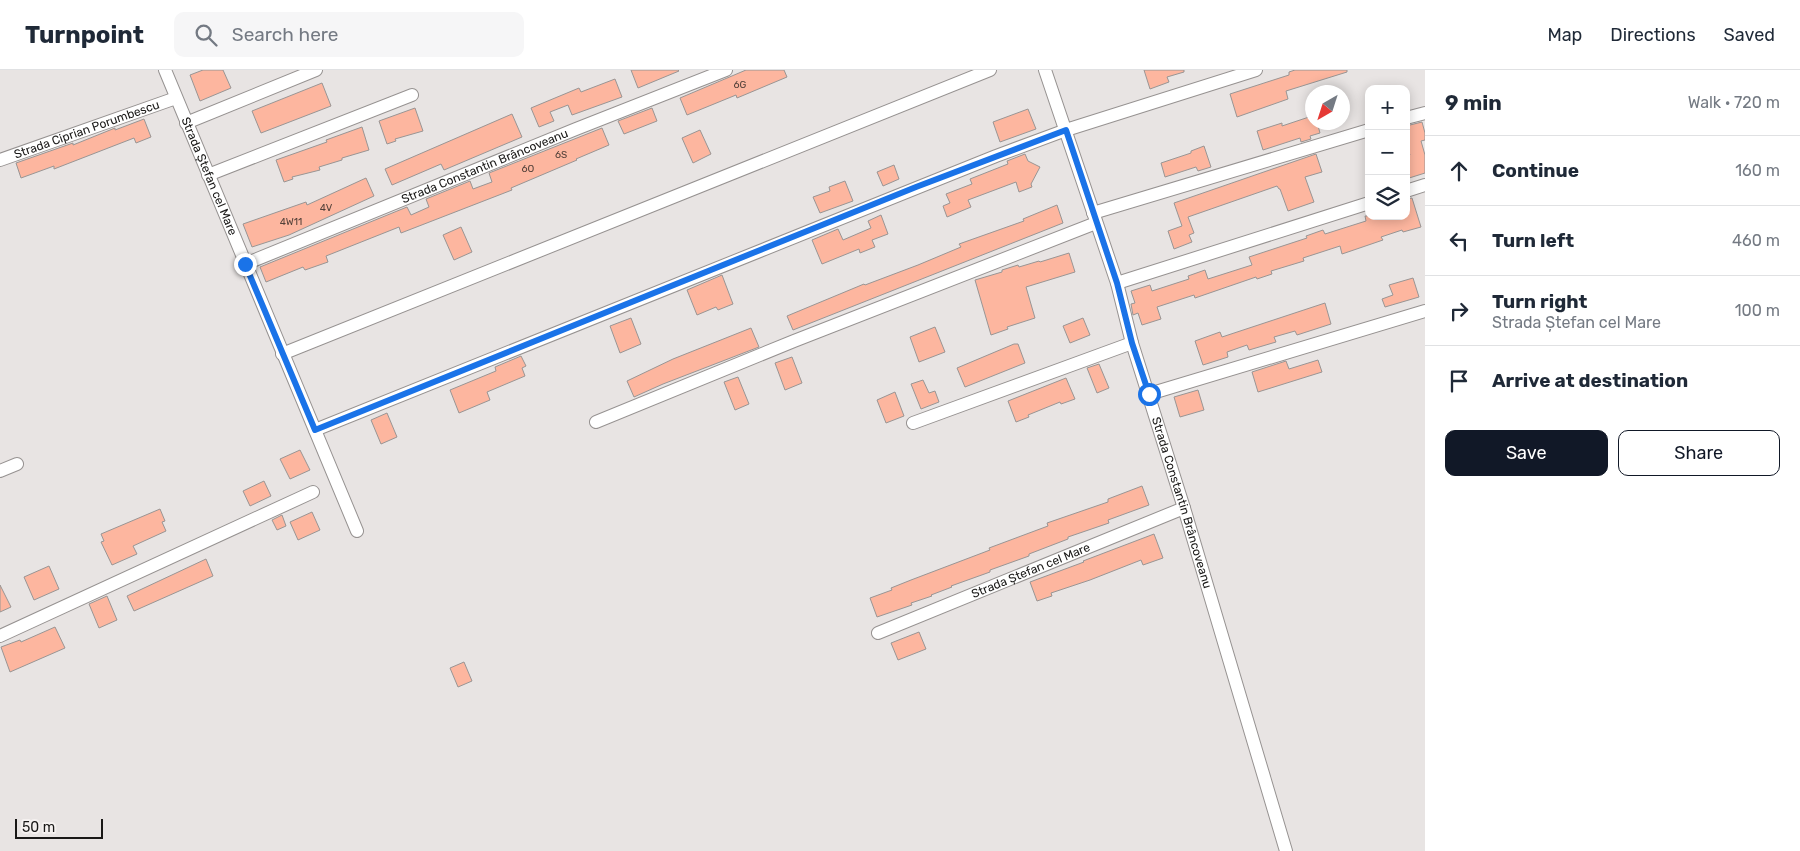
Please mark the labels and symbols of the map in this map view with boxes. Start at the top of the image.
house number: 6G [734,79,747,91]
north arrow [1305,85,1350,130]
street label: Strada Ciprian Porumbescu [12,97,161,161]
street label: Strada Ștefan cel Mare [178,115,240,238]
street label: Strada Constantin Brâncoveanu [399,126,570,206]
house number: 6S [555,149,567,161]
house number: 6O [522,163,535,175]
house number: 4V [320,202,333,214]
house number: 4W11 [280,216,302,228]
route end [234,253,257,276]
route start [1138,383,1161,406]
street label: Strada Constantin Brâncoveanu [1149,415,1215,590]
street label: Strada Ștefan cel Mare [969,540,1092,601]
scale bar [15,816,102,839]

